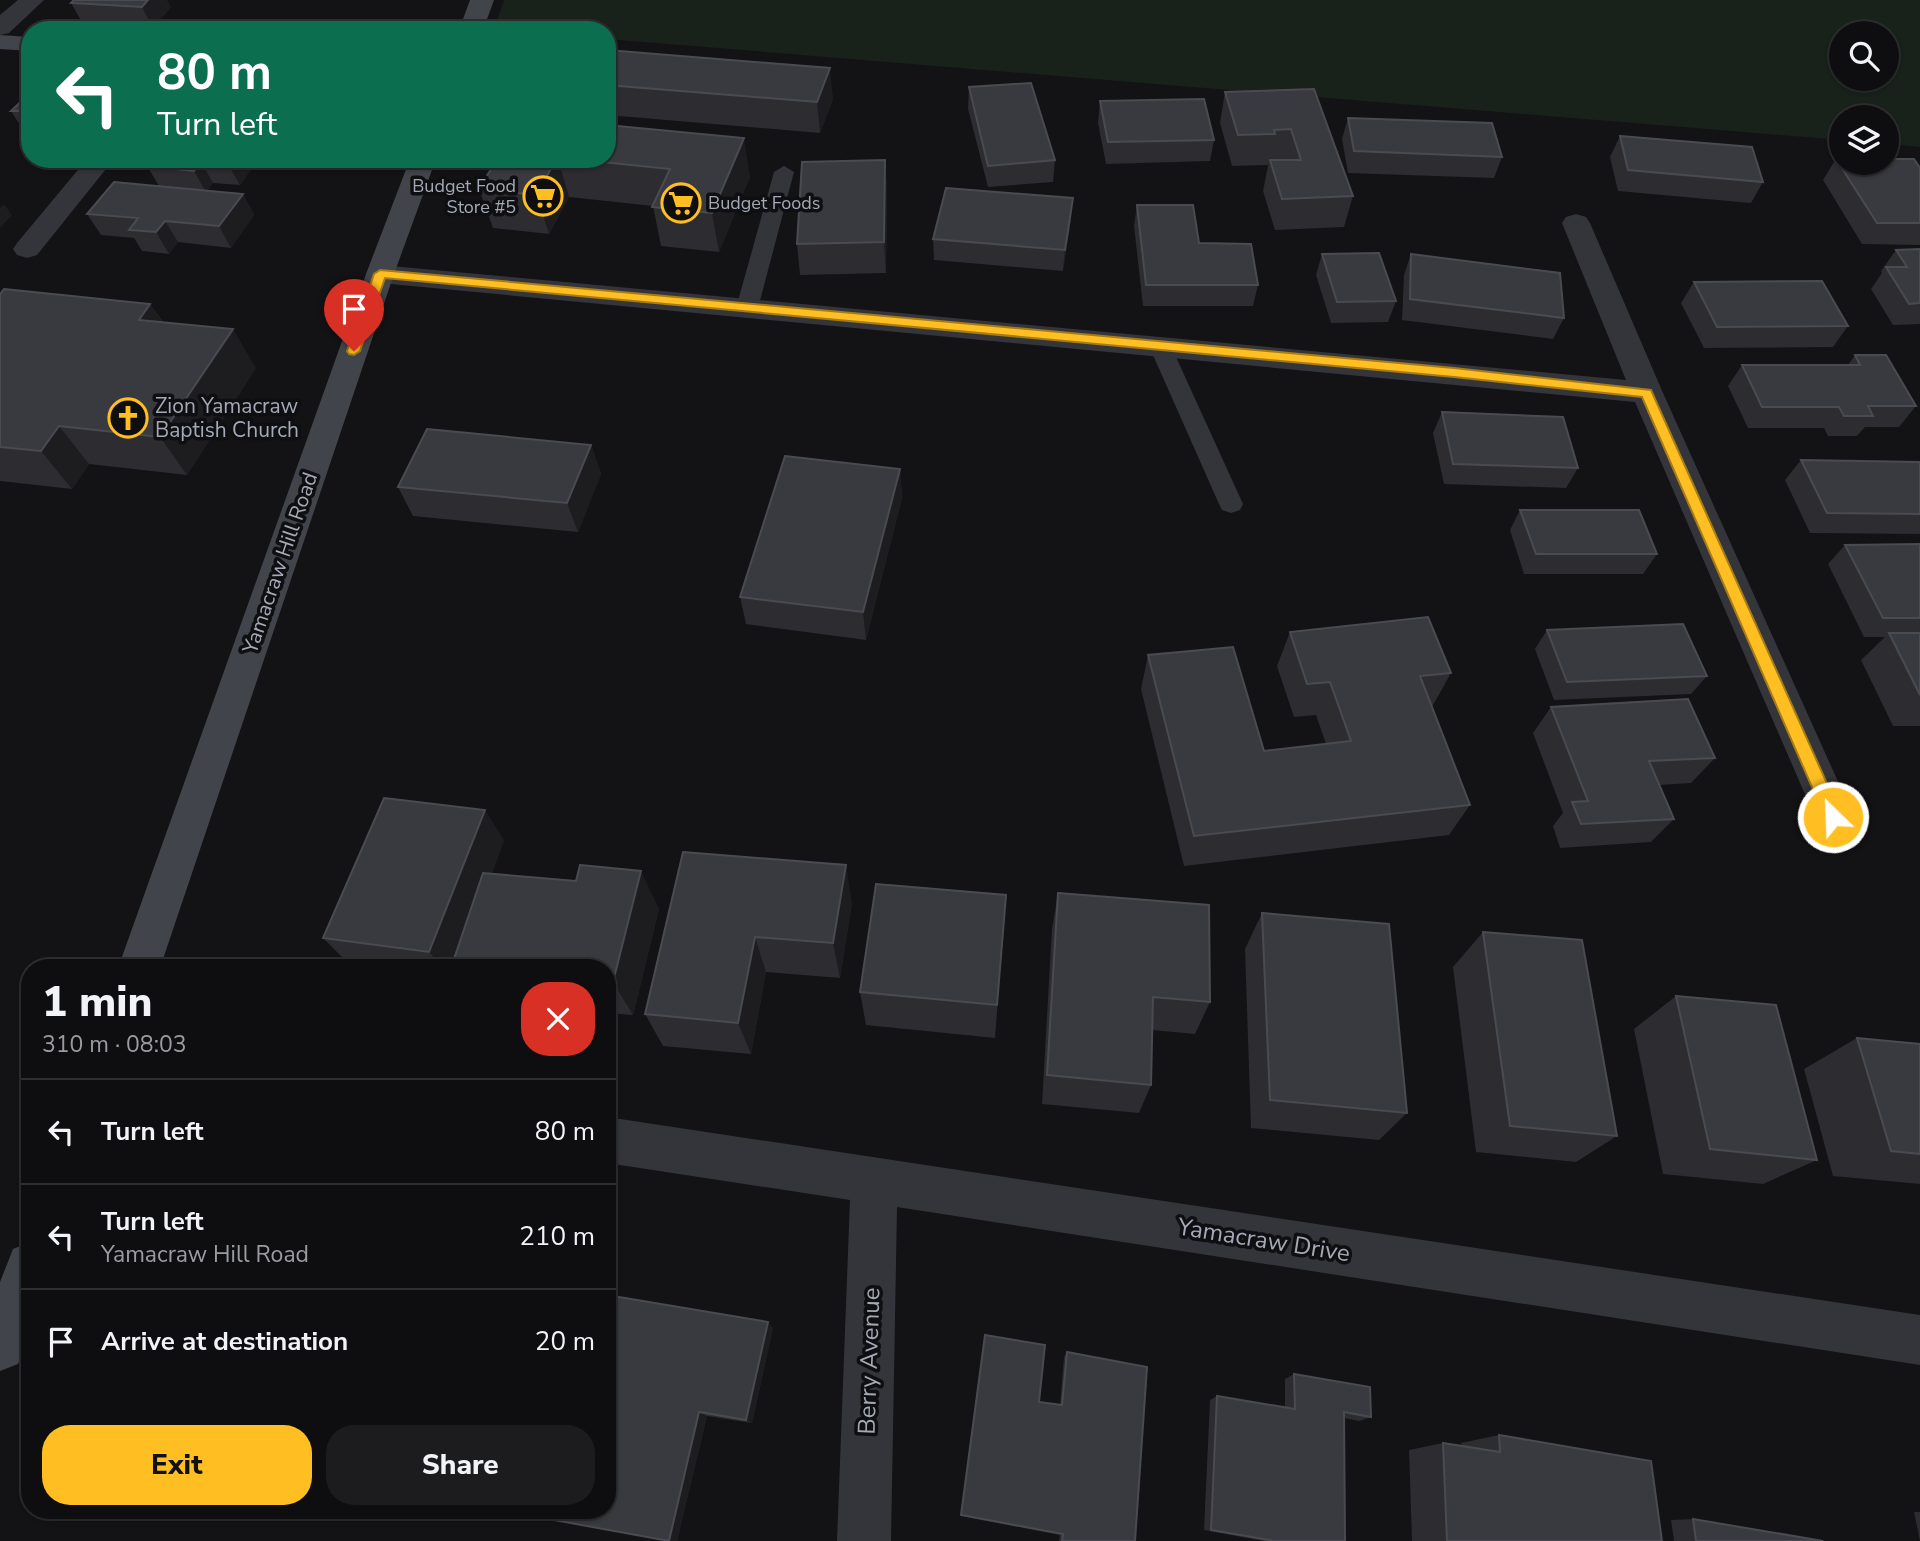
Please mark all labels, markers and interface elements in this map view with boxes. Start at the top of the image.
map controls [1829,21,1899,175]
button: search [1829,21,1899,91]
text: 80 m [157,39,272,106]
icon: left [42,49,133,140]
text: Turn left [157,103,277,146]
button: layers [1829,105,1899,175]
place label: Budget Food Store #5 [412,174,516,219]
supermarket icon: Budget Food Store #5 [522,175,564,217]
supermarket icon: Budget Foods [660,182,702,224]
place label: Budget Foods [708,191,821,215]
pin [324,279,384,351]
icon: arrive [335,290,373,328]
place label: Zion Yamacraw Baptish Church [155,392,299,444]
church icon: Zion Yamacraw Baptish Church [107,397,149,439]
street label: Yamacraw Hill Road [236,469,324,658]
position arrow [1796,780,1870,854]
text: 1 min [42,974,152,1031]
button: close [521,982,595,1056]
text: 310 m · 08:03 [42,1029,187,1060]
icon: left [42,1113,80,1151]
text: Turn left [101,1114,204,1149]
text: 80 m [535,1114,595,1149]
text: Turn left [101,1204,204,1239]
street label: Yamacraw Drive [1175,1210,1352,1269]
icon: left [42,1218,80,1256]
text: 210 m [519,1219,595,1254]
text: Yamacraw Hill Road [101,1239,309,1270]
street label: Berry Avenue [850,1287,888,1435]
icon: arrive [42,1323,80,1361]
text: Arrive at destination [101,1324,348,1359]
text: 20 m [535,1324,595,1359]
button: Exit [42,1425,312,1505]
button: Share [326,1425,595,1505]

